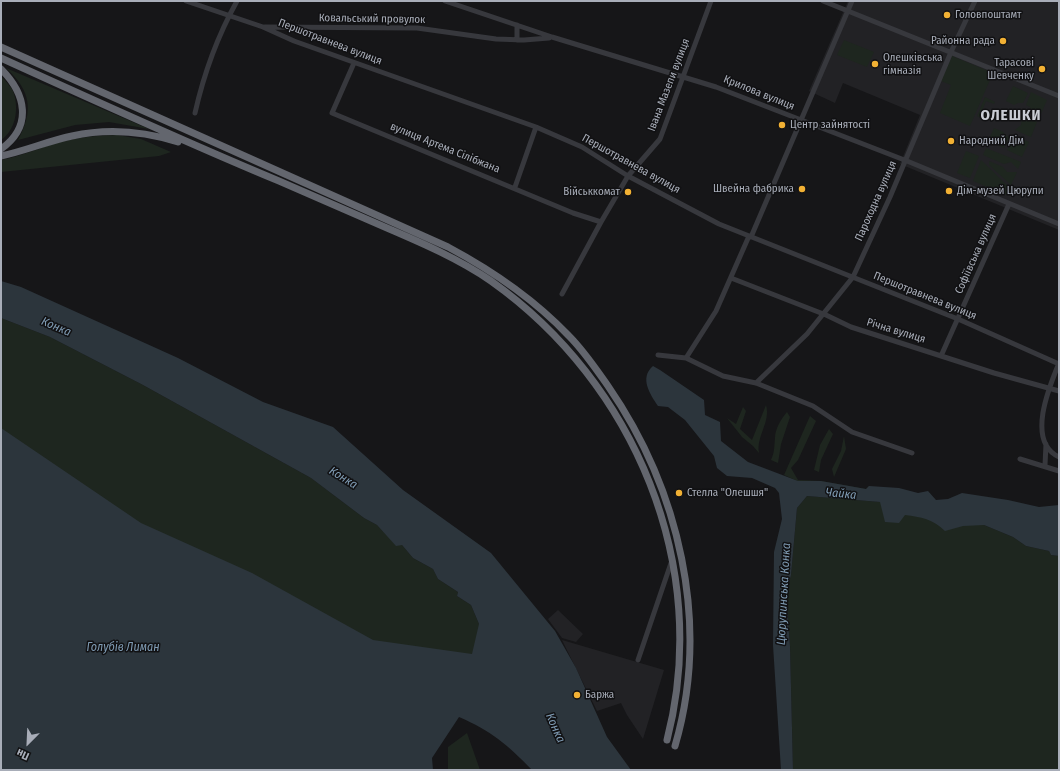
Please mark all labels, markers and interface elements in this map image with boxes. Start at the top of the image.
place label: Головпоштамт [955,8,1022,22]
marker: Головпоштамт [942,10,952,20]
street label: Ковальський провулок [319,11,425,27]
street label: Першотравнева вулиця [276,16,384,68]
place label: Районна рада [931,34,995,48]
marker: Районна рада [998,36,1008,46]
street label: Івана Мазепи вулиця [645,37,693,133]
place label: Олешківська гімназія [883,51,942,77]
place label: Тарасові Шевченку [987,56,1034,82]
marker: Олешківська гімназія [870,59,880,69]
marker: Тарасові Шевченку [1037,64,1047,74]
street label: Крилова вулиця [722,73,796,113]
district label: ОЛЕШКИ [980,107,1042,125]
place label: Центр зайнятості [790,118,870,132]
street label: вулиця Артема Сілібжана [388,120,502,176]
marker: Центр зайнятості [777,120,787,130]
street label: Першотравнева вулиця [580,132,682,196]
place label: Народний Дім [959,134,1024,148]
marker: Народний Дім [946,136,956,146]
street label: Пароходна вулиця [852,159,900,243]
place label: Швейна фабрика [713,182,794,196]
marker: Швейна фабрика [797,184,807,194]
place label: Дім-музей Цюрупи [957,184,1044,198]
place label: Військкомат [563,185,620,199]
marker: Дім-музей Цюрупи [944,186,954,196]
marker: Військкомат [623,187,633,197]
street label: Софіївська вулиця [952,212,1000,296]
street label: Першотравнева вулиця [871,269,979,323]
water label: Конка [39,314,73,340]
street label: Річна вулиця [865,316,927,346]
water label: Конка [326,464,360,492]
water label: Чайка [825,485,857,503]
place label: Стелла "Олешшя" [687,486,768,500]
marker: Стелла "Олешшя" [674,488,684,498]
water label: Цюрупинська Конка [774,543,794,645]
water label: Голубів Лиман [87,641,159,655]
place label: Баржа [585,688,614,702]
marker: Баржа [572,690,582,700]
water label: Конка [542,711,568,745]
north arrow [8,723,48,763]
text: Пн [15,746,31,763]

